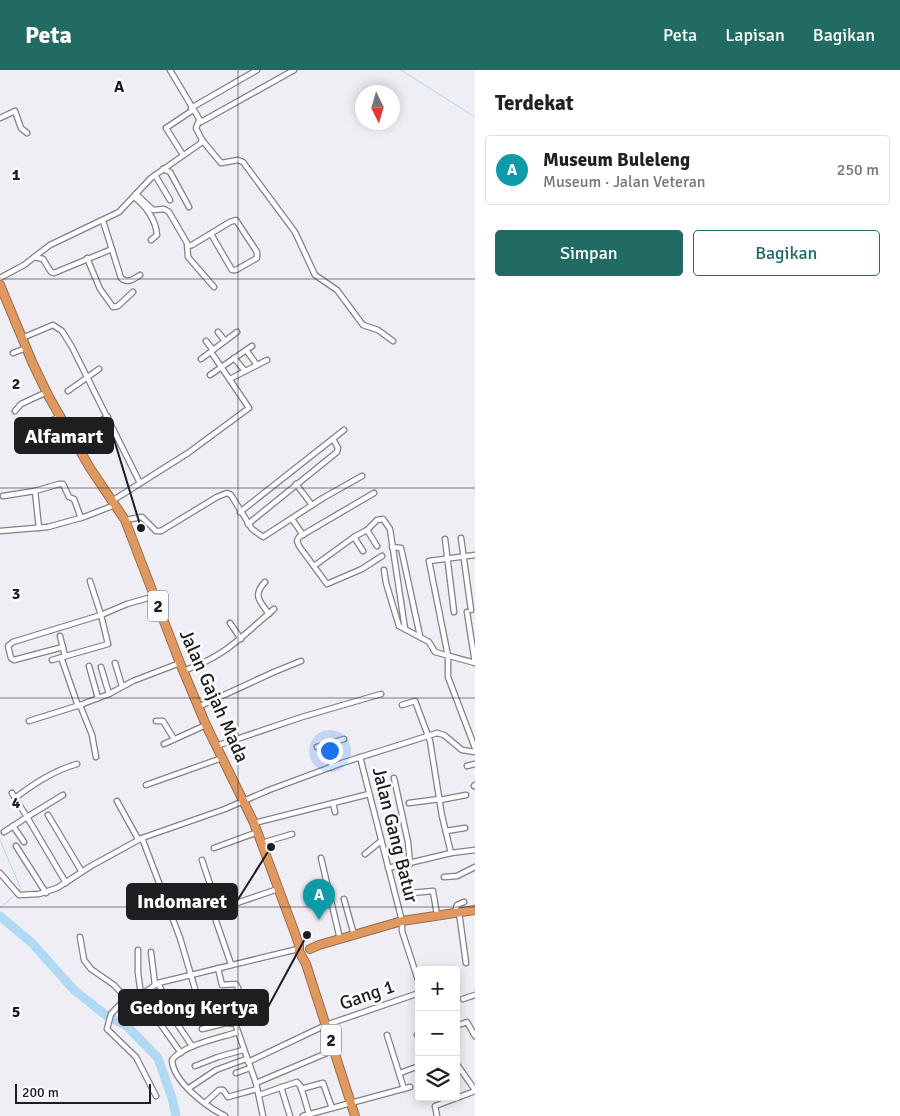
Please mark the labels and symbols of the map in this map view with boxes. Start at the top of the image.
text: A [114,77,125,97]
north arrow [355,85,400,130]
text: 1 [12,165,21,185]
text: 2 [12,374,20,394]
callout: Alfamart [15,418,113,453]
text: Alfamart [25,424,104,449]
text: 3 [12,584,20,604]
road number: 2 [148,590,168,622]
street label: Jalan Gajah Mada [174,626,254,766]
your location [317,738,343,764]
street label: Jalan Gang Batur [367,765,423,905]
text: 4 [12,793,21,813]
pin: A [303,879,335,920]
callout: Indomaret [127,884,237,919]
text: Indomaret [137,889,227,914]
street label: Gang 1 [336,974,398,1016]
callout: Gedong Kertya [119,990,268,1025]
text: Gedong Kertya [130,995,258,1020]
text: 5 [12,1002,20,1022]
road number: 2 [321,1024,341,1056]
scale bar [15,1081,151,1104]

